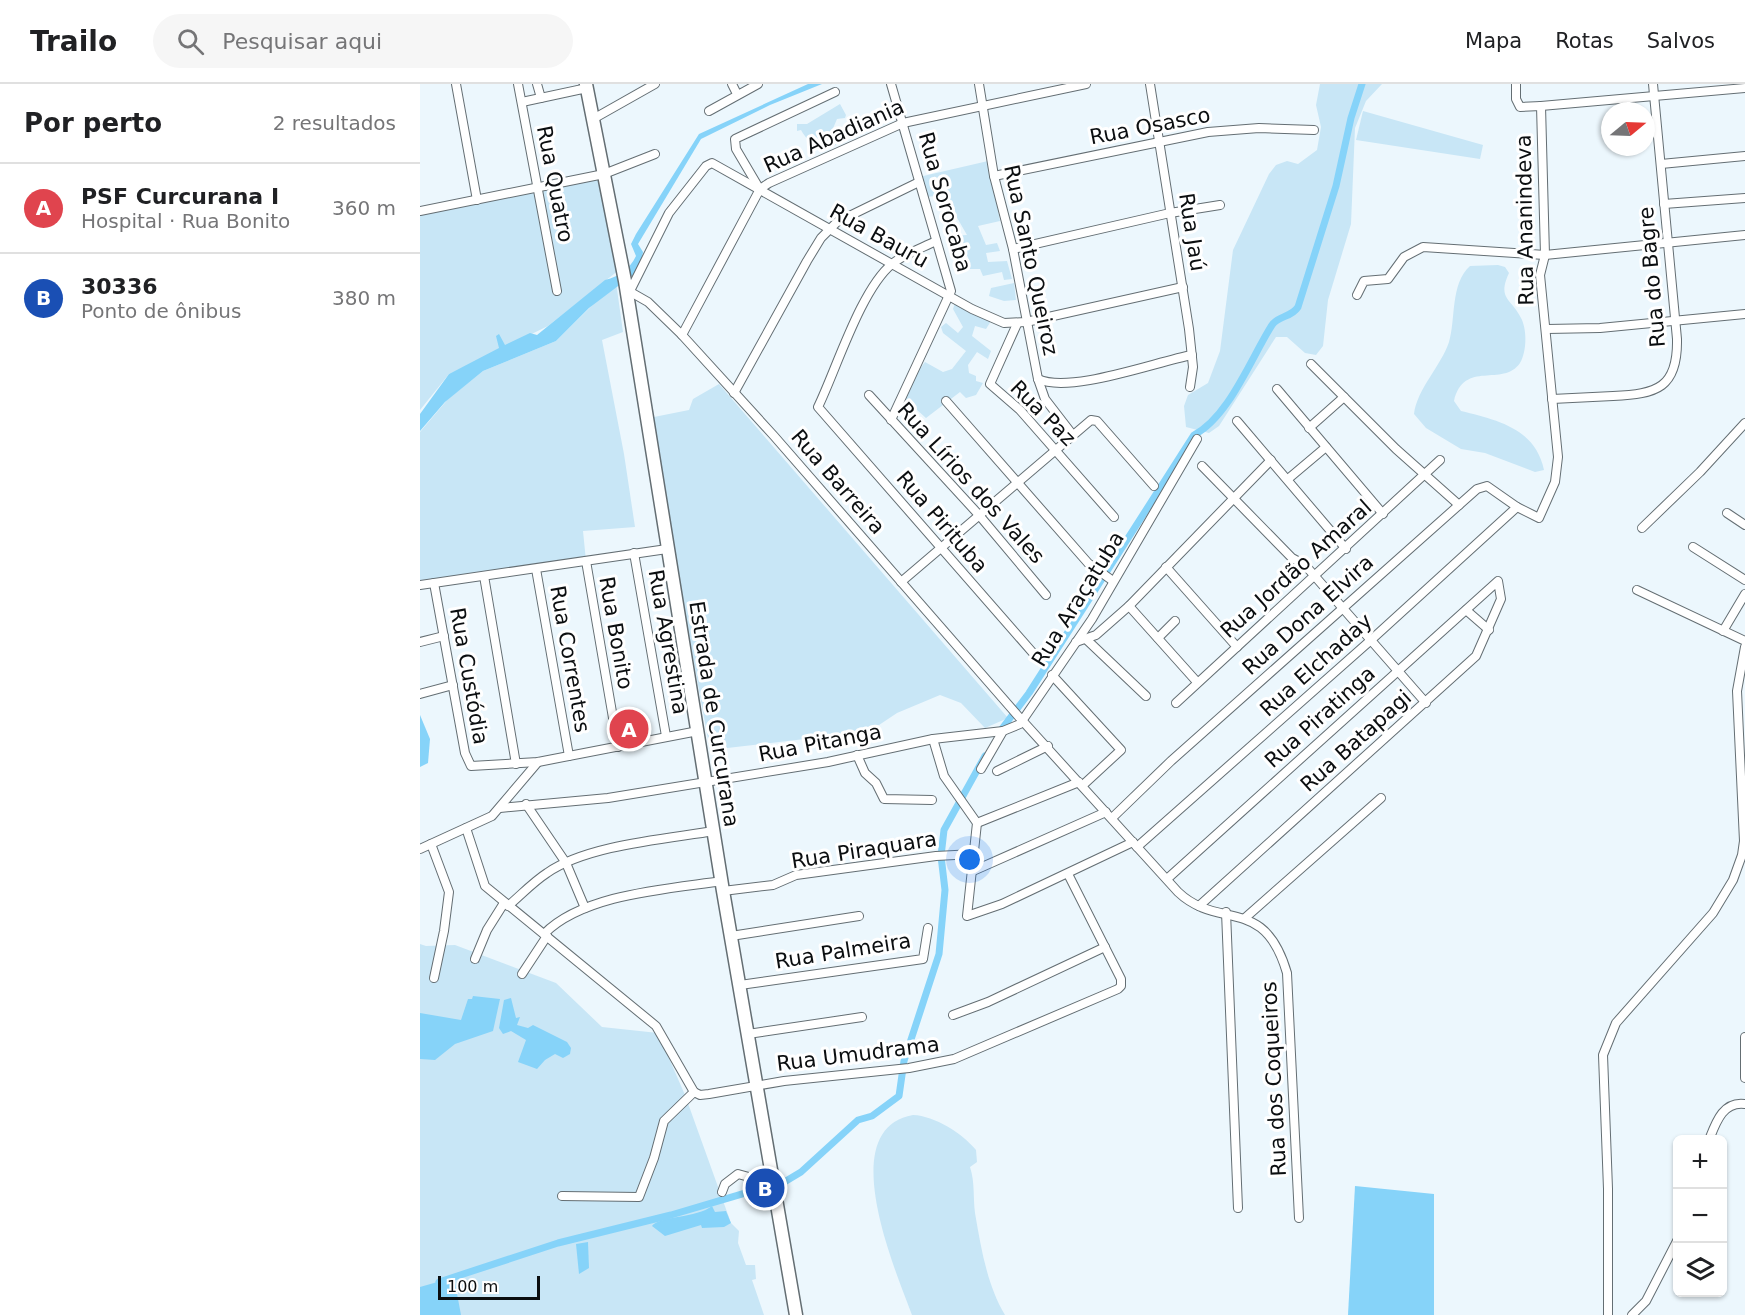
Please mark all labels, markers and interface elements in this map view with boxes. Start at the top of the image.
search box [153,14,573,68]
text: Trailo [30,25,117,58]
icon: search [174,25,207,58]
text: Pesquisar aqui [222,29,382,54]
text: Mapa [1465,29,1522,53]
text: Rotas [1555,29,1614,53]
text: Salvos [1647,29,1715,53]
street label: Rua Abadiania [760,94,908,178]
north arrow [1601,102,1655,156]
street label: Rua Osasco [1088,103,1212,149]
text: Por perto [24,108,162,138]
text: 2 resultados [273,111,396,135]
street label: Rua Quatro [532,124,578,244]
street label: Rua Sorocaba [914,129,976,275]
street label: Rua Ananindeva [1512,134,1538,306]
street label: Rua Santo Queiroz [999,162,1063,358]
text: PSF Curcurana I [81,184,279,209]
street label: Rua Jaú [1174,191,1210,273]
text: A [36,196,51,220]
text: 360 m [332,196,396,220]
street label: Rua Bauru [826,199,932,273]
street label: Rua do Bagre [1634,206,1670,348]
text: Hospital · Rua Bonito [81,209,290,233]
text: 30336 [81,274,158,299]
text: B [36,286,51,310]
text: 380 m [332,286,396,310]
text: Ponto de ônibus [81,299,241,323]
street label: Rua Paz [1005,375,1081,451]
street label: Rua Lírios dos Vales [892,398,1050,568]
street label: Rua Barreira [786,425,890,539]
street label: Rua Pirituba [891,466,993,578]
street label: Rua Jordão Amaral [1216,495,1376,643]
street label: Rua Araçatuba [1027,527,1129,671]
street label: Rua Dona Elvira [1238,550,1378,680]
street label: Rua Agrestina [643,568,693,716]
street label: Rua Bonito [594,575,638,691]
street label: Rua Correntes [545,584,595,734]
street label: Estrada de Curcurana [684,599,744,829]
street label: Rua Custódia [445,606,493,746]
street label: Rua Elchaday [1255,609,1377,721]
street label: Rua Piratinga [1260,661,1380,773]
street label: Rua Batapagi [1296,685,1416,797]
pin: A [610,706,648,752]
street label: Rua Pitanga [756,719,884,767]
street label: Rua Piraquara [789,827,939,873]
your location [955,845,984,874]
street label: Rua Palmeira [773,928,913,974]
street label: Rua dos Coqueiros [1257,981,1291,1177]
street label: Rua Umudrama [775,1032,941,1076]
map controls [1673,1135,1727,1297]
button: + [1673,1135,1727,1189]
pin: B [746,1166,784,1210]
button: − [1673,1189,1727,1243]
button: layers [1673,1243,1727,1297]
scale bar [438,1273,540,1300]
text: 100 m [447,1277,498,1296]

